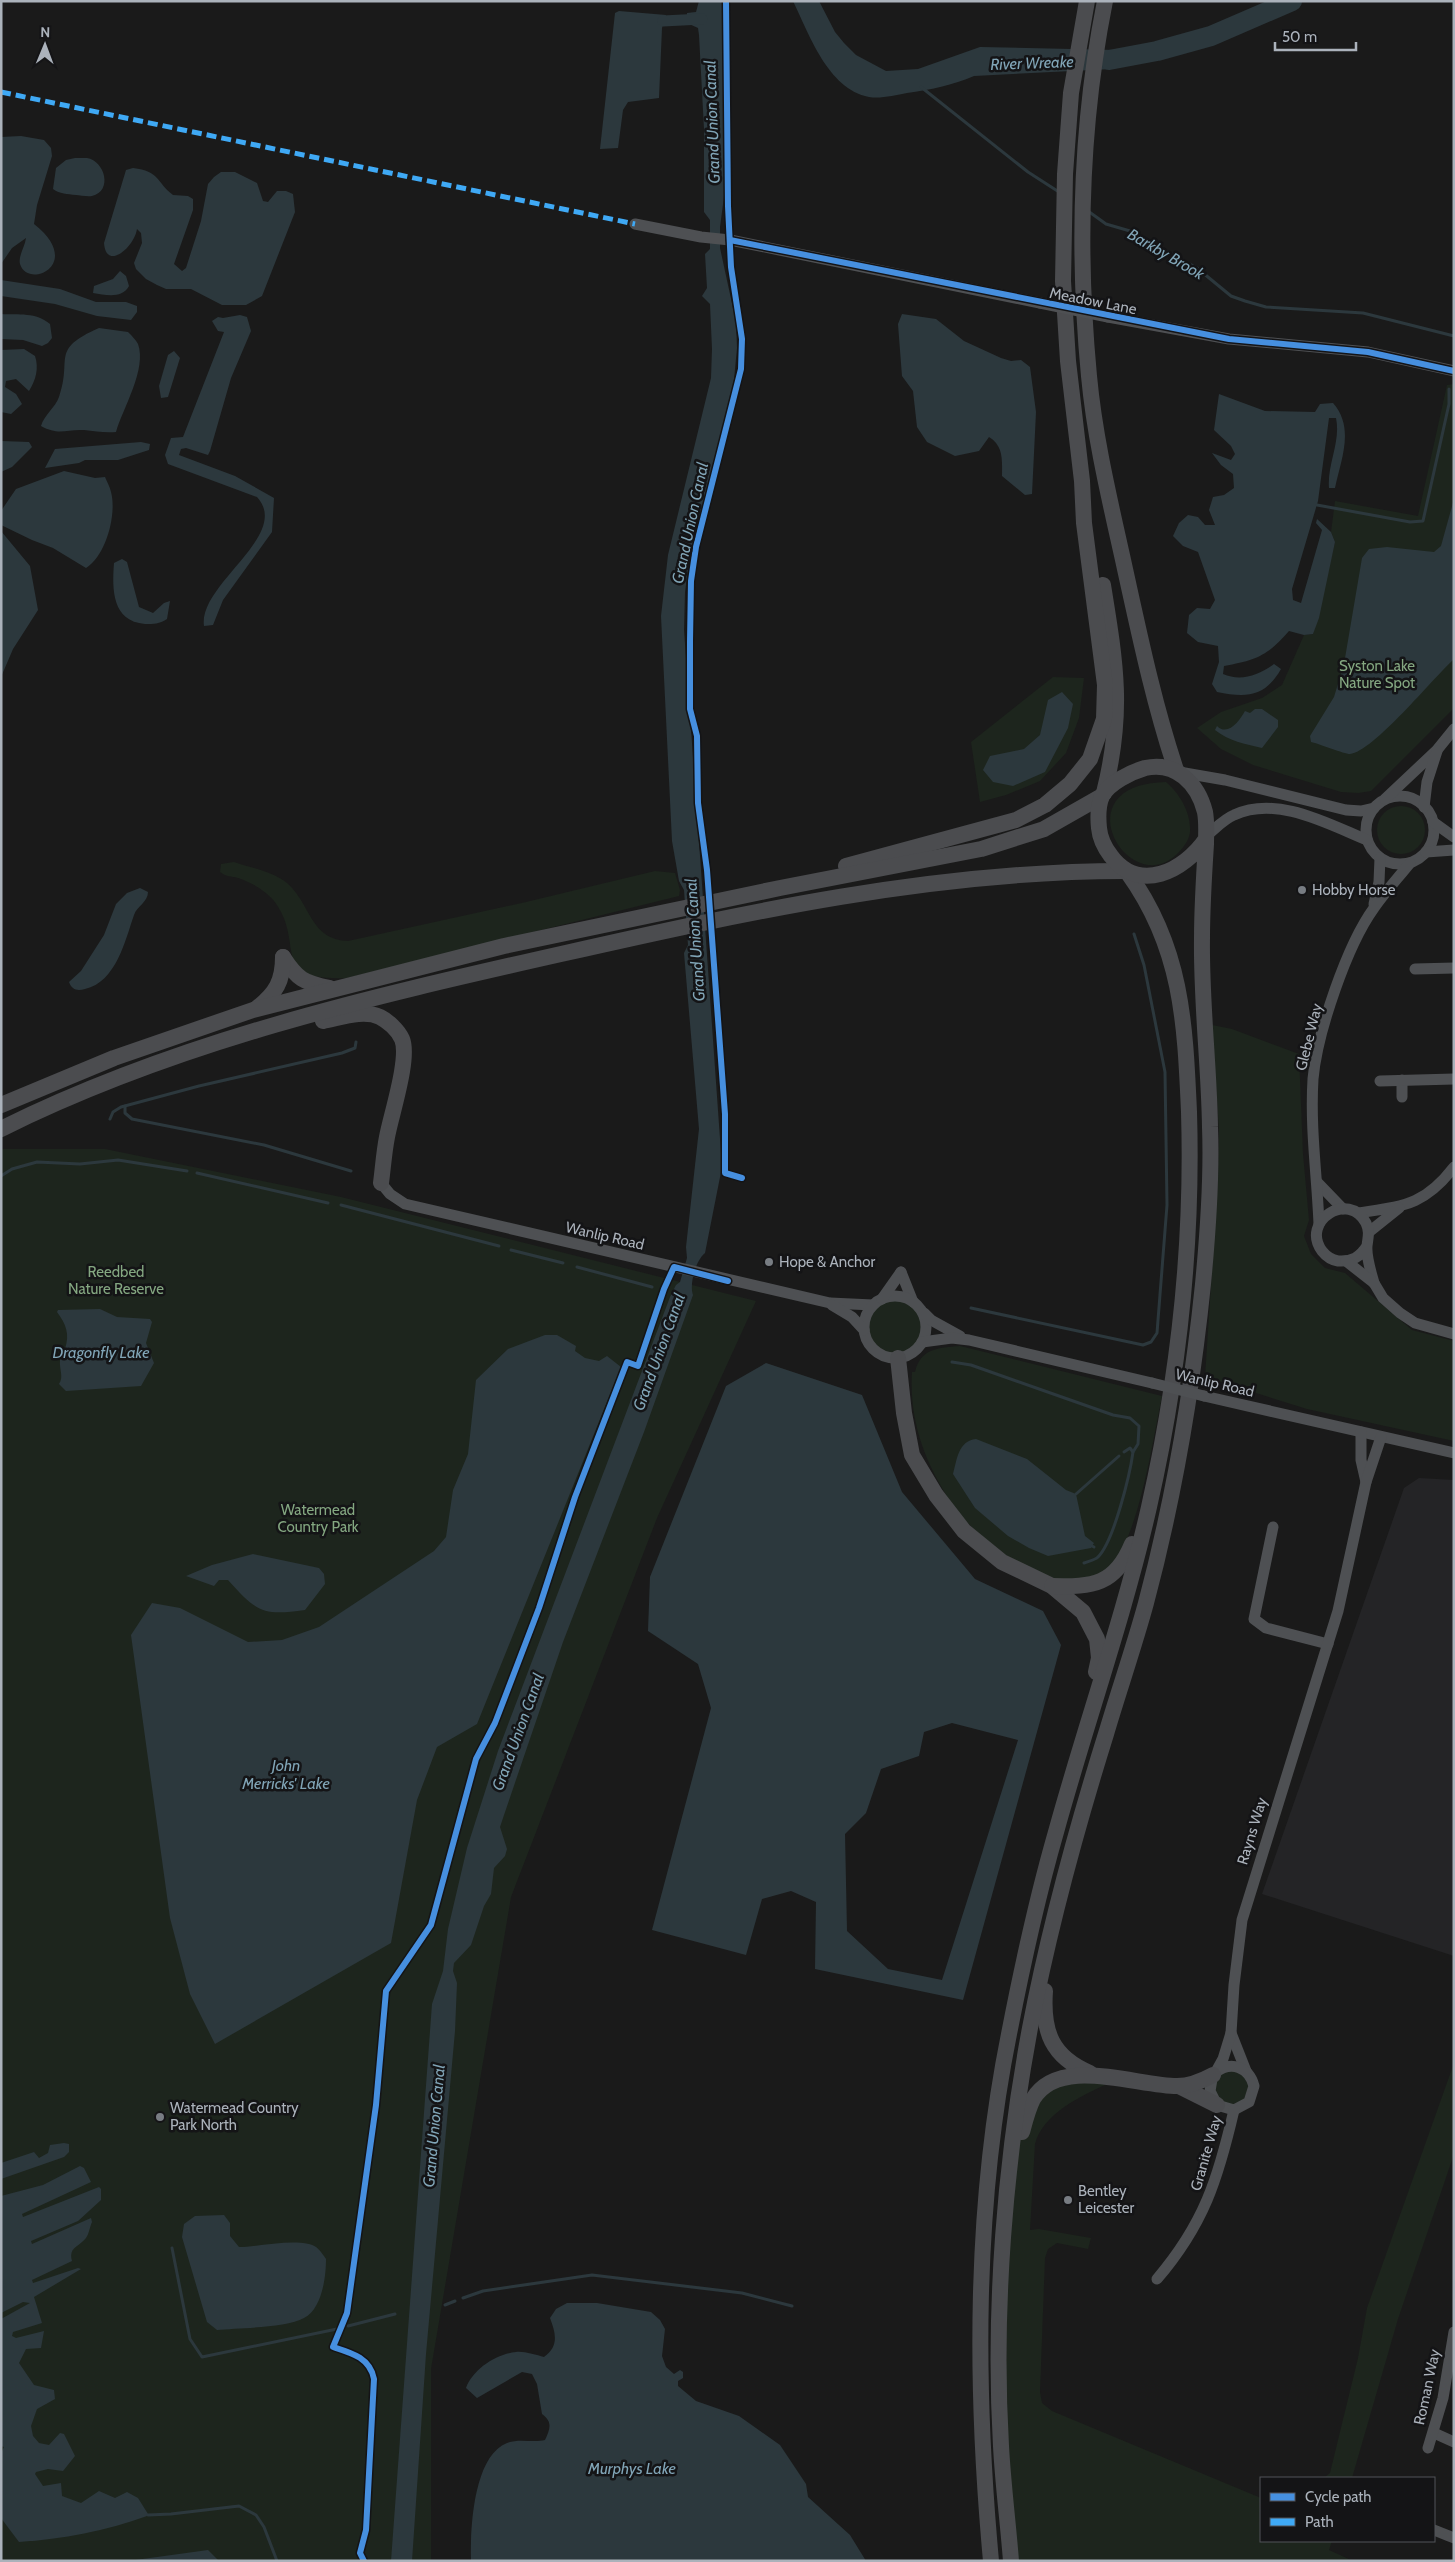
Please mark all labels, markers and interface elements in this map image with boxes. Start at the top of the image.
north arrow [20,20,70,70]
scale bar [1275,20,1356,52]
text: N [40,23,50,41]
text: 50 m [1282,28,1317,46]
water label: River Wreake [990,52,1074,74]
water label: Grand Union Canal [700,60,724,184]
water label: Barkby Brook [1124,224,1209,284]
street label: Meadow Lane [1048,284,1138,318]
water label: Grand Union Canal [668,461,712,585]
park label: Syston Lake Nature Spot [1339,657,1415,692]
water label: Grand Union Canal [681,878,709,1002]
place label: Hobby Horse [1312,881,1396,899]
marker: Hobby Horse [1296,884,1308,896]
street label: Glebe Way [1292,1001,1326,1072]
street label: Wanlip Road [564,1218,646,1254]
place label: Hope & Anchor [779,1253,875,1271]
marker: Hope & Anchor [763,1256,775,1268]
park label: Reedbed Nature Reserve [68,1263,164,1298]
water label: Grand Union Canal [629,1291,689,1413]
water label: Dragonfly Lake [53,1343,149,1362]
street label: Wanlip Road [1174,1365,1256,1401]
park label: Watermead Country Park [277,1501,359,1536]
water label: Grand Union Canal [488,1671,548,1793]
water label: John Merricks' Lake [241,1756,330,1793]
street label: Rayns Way [1233,1795,1271,1867]
water label: Grand Union Canal [419,2064,449,2188]
place label: Watermead Country Park North [170,2099,299,2134]
marker: Watermead Country Park North [154,2111,166,2123]
street label: Granite Way [1187,2113,1225,2193]
place label: Bentley Leicester [1078,2182,1134,2217]
marker: Bentley Leicester [1062,2194,1074,2206]
street label: Roman Way [1410,2347,1444,2427]
water label: Murphys Lake [587,2459,676,2478]
legend [1260,2477,1435,2542]
text: Cycle path [1305,2488,1371,2506]
text: Path [1305,2513,1334,2531]

